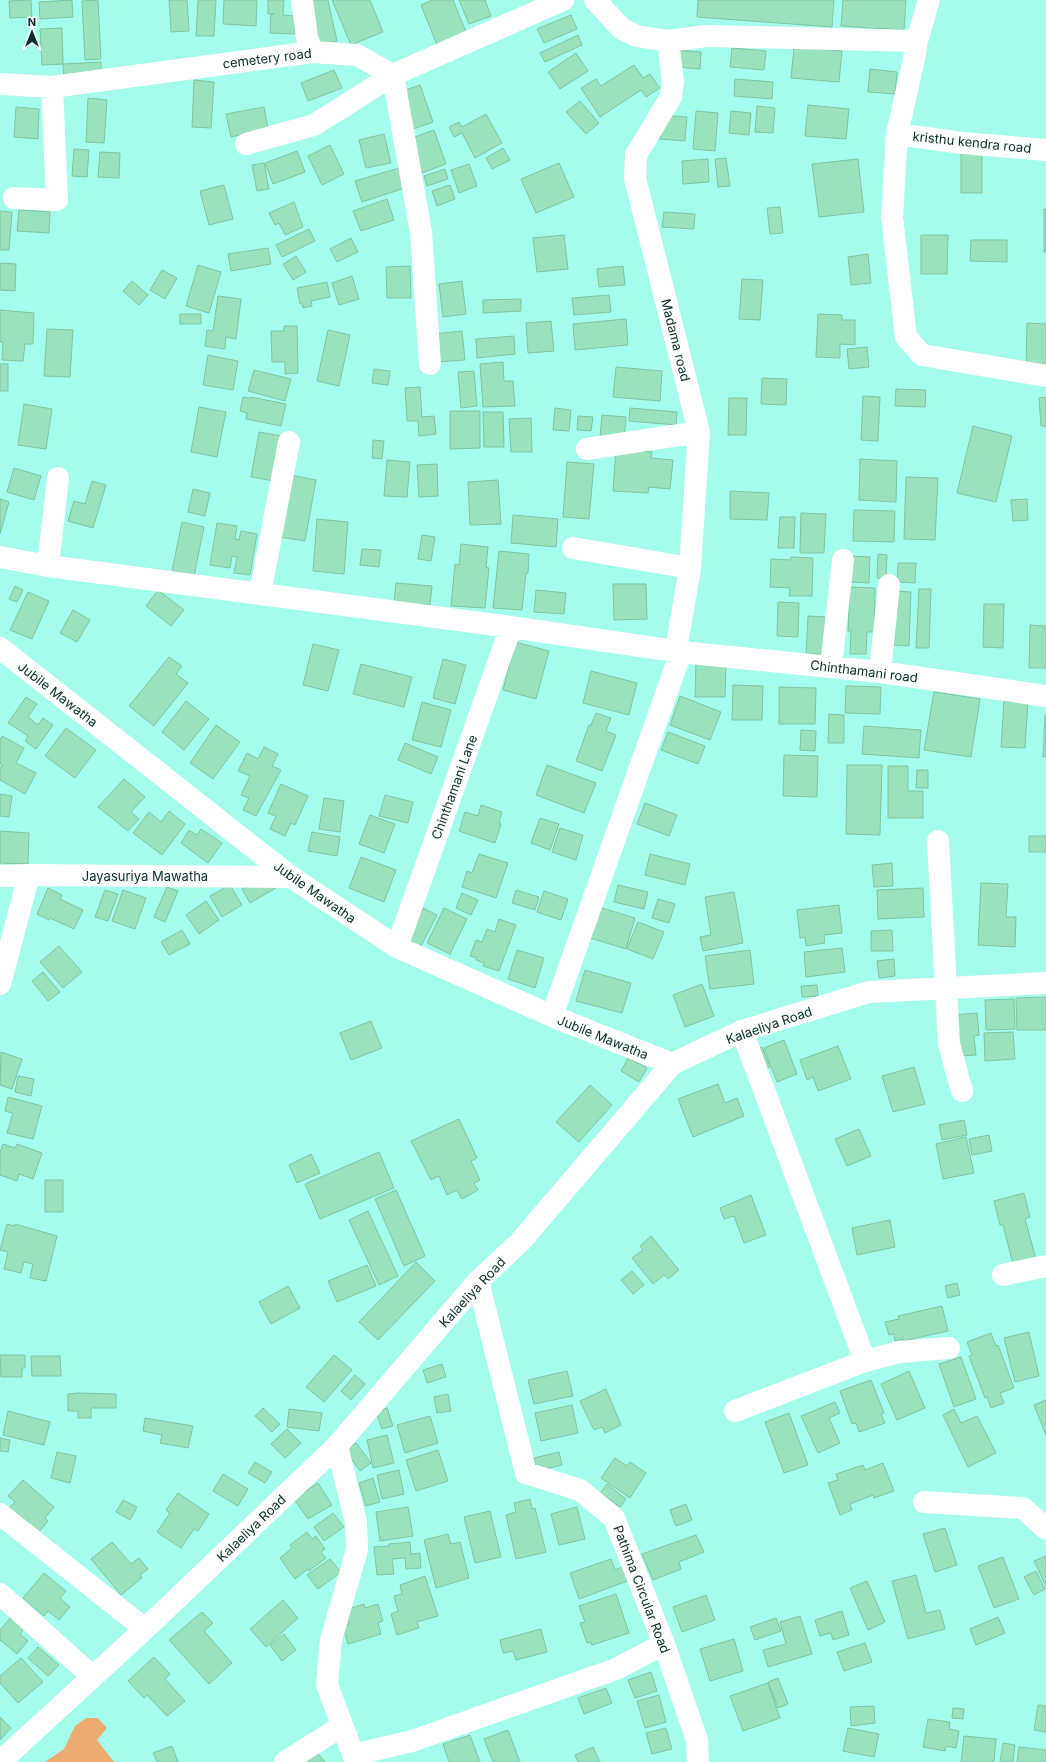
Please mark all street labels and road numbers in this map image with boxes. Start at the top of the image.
street label: cemetery road [222,45,312,71]
street label: kristhu kendra road [912,128,1032,156]
street label: Madama road [658,297,694,383]
street label: Chinthamani road [809,656,919,686]
street label: Jubile Mawatha [15,658,101,730]
street label: Chinthamani Lane [428,732,480,842]
street label: Jubile Mawatha [271,858,359,926]
street label: Jayasuriya Mawatha [82,868,208,884]
street label: Kalaeliya Road [724,1003,814,1047]
street label: Jubile Mawatha [555,1011,651,1063]
street label: Kalaeliya Road [435,1254,509,1330]
street label: Kalaeliya Road [213,1491,289,1565]
street label: Pathima Circular Road [610,1523,674,1655]

